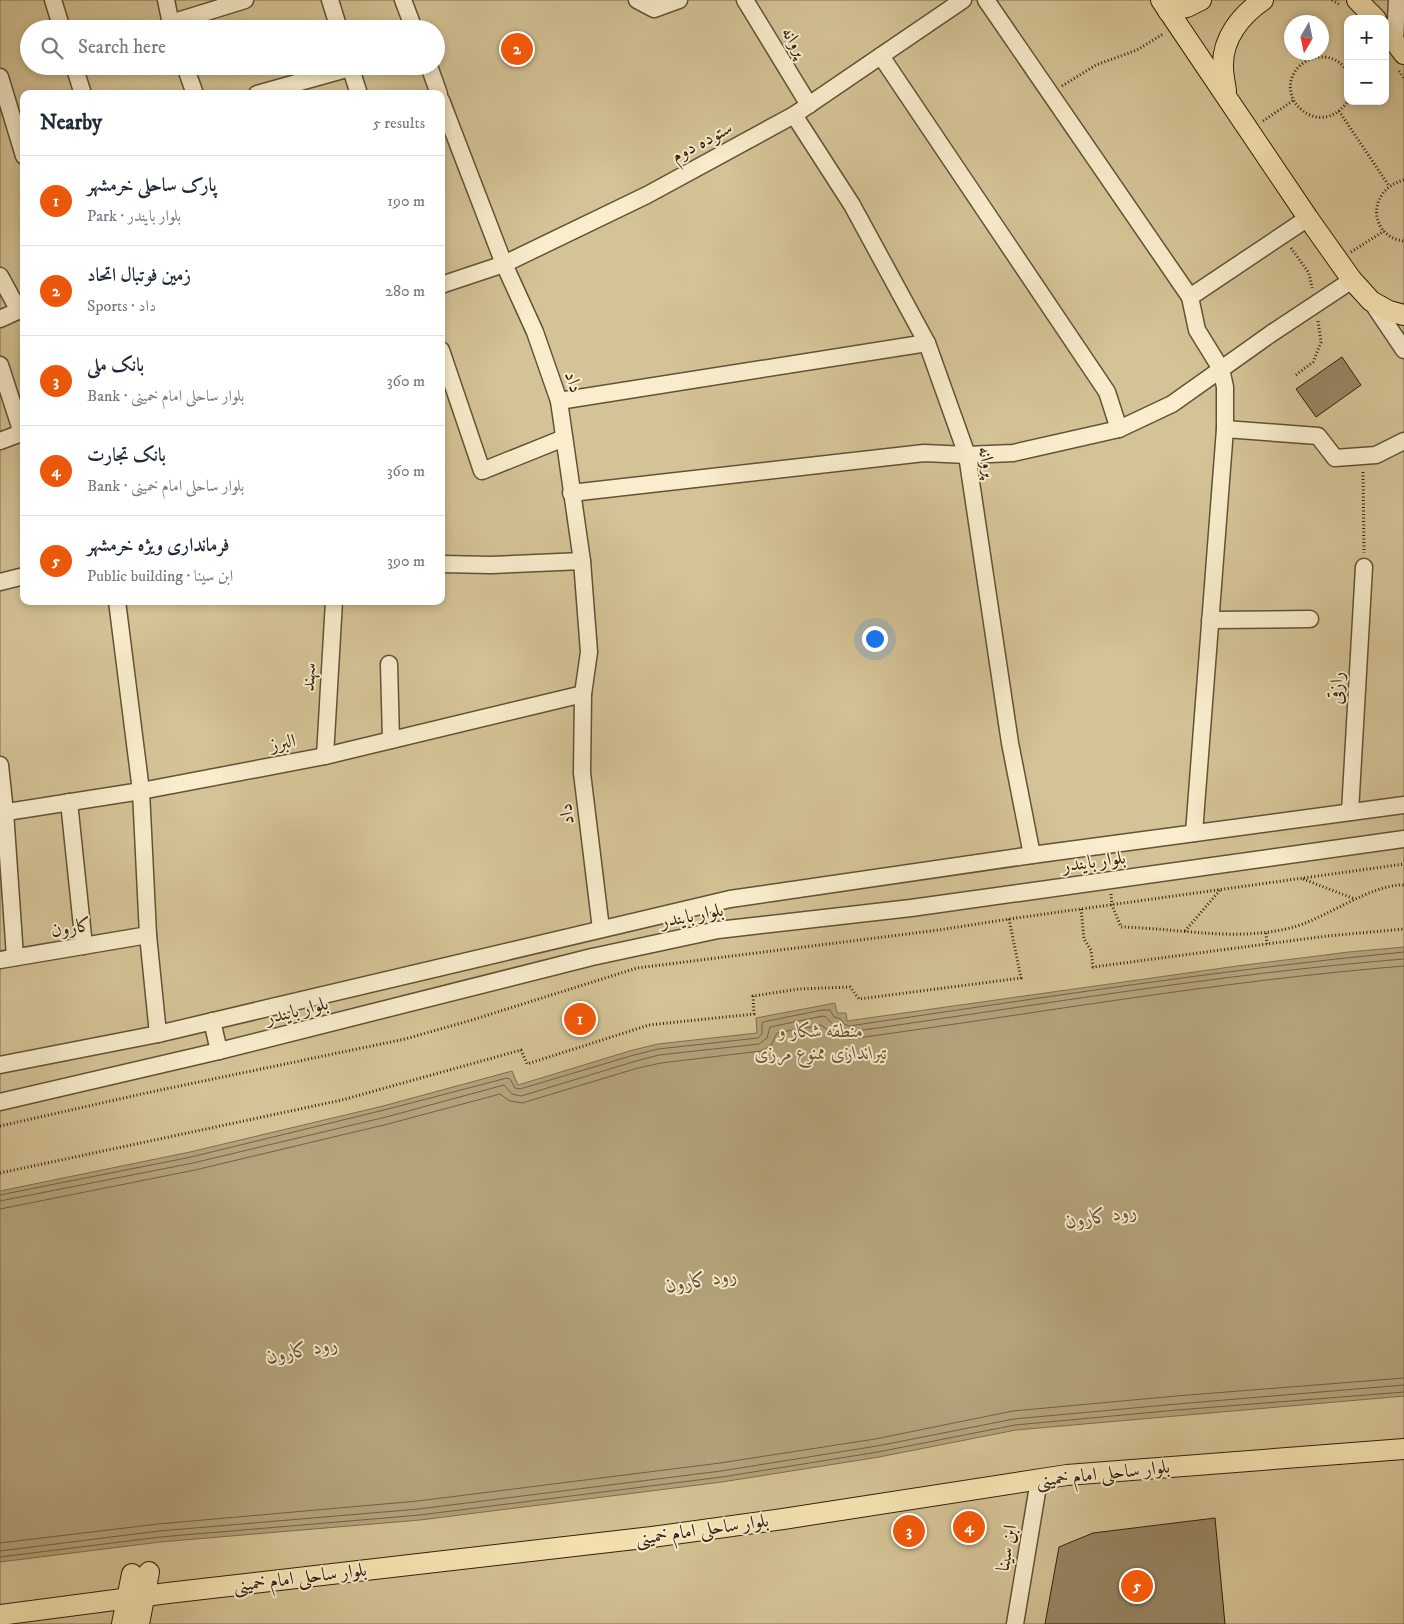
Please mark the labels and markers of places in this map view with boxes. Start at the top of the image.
pin: 2 [501,30,533,68]
pin: 1 [564,1000,596,1038]
pin: 4 [953,1508,985,1546]
pin: 3 [893,1512,925,1550]
pin: 5 [1121,1567,1153,1605]

